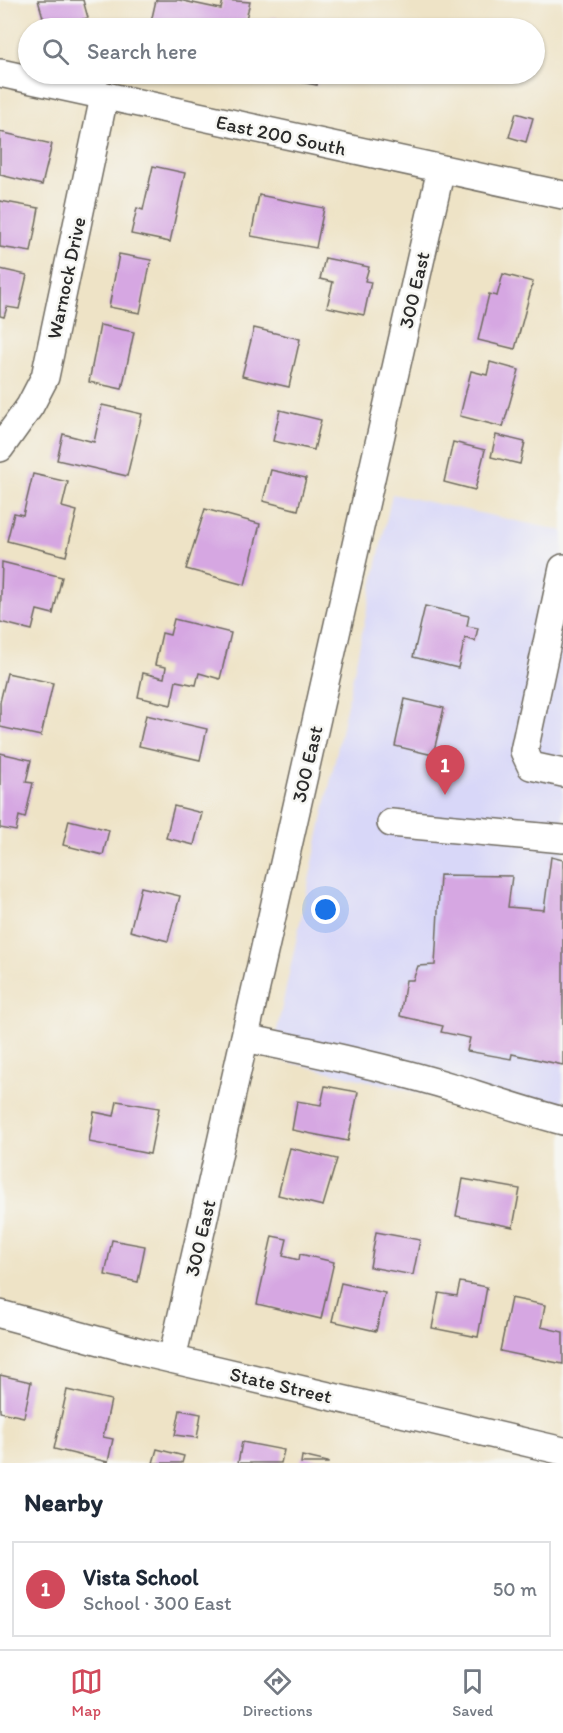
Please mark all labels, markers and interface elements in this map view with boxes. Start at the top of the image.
search box [18,18,545,84]
icon: search [39,35,72,68]
text: Search here [87,38,197,65]
street label: East 200 South [214,110,348,160]
street label: Warnock Drive [41,215,91,341]
street label: 300 East [394,249,435,331]
street label: 300 East [287,723,328,805]
pin: 1 [426,746,464,795]
your location [311,895,340,924]
street label: 300 East [180,1197,221,1279]
street label: State Street [228,1362,335,1409]
text: Nearby [24,1486,103,1518]
text: Vista School [83,1564,199,1591]
text: 1 [41,1577,50,1601]
text: 50 m [493,1577,537,1601]
text: School · 300 East [83,1591,232,1615]
tab: Map [70,1665,103,1720]
tab: Directions [242,1665,313,1720]
tab: Saved [452,1665,493,1720]

